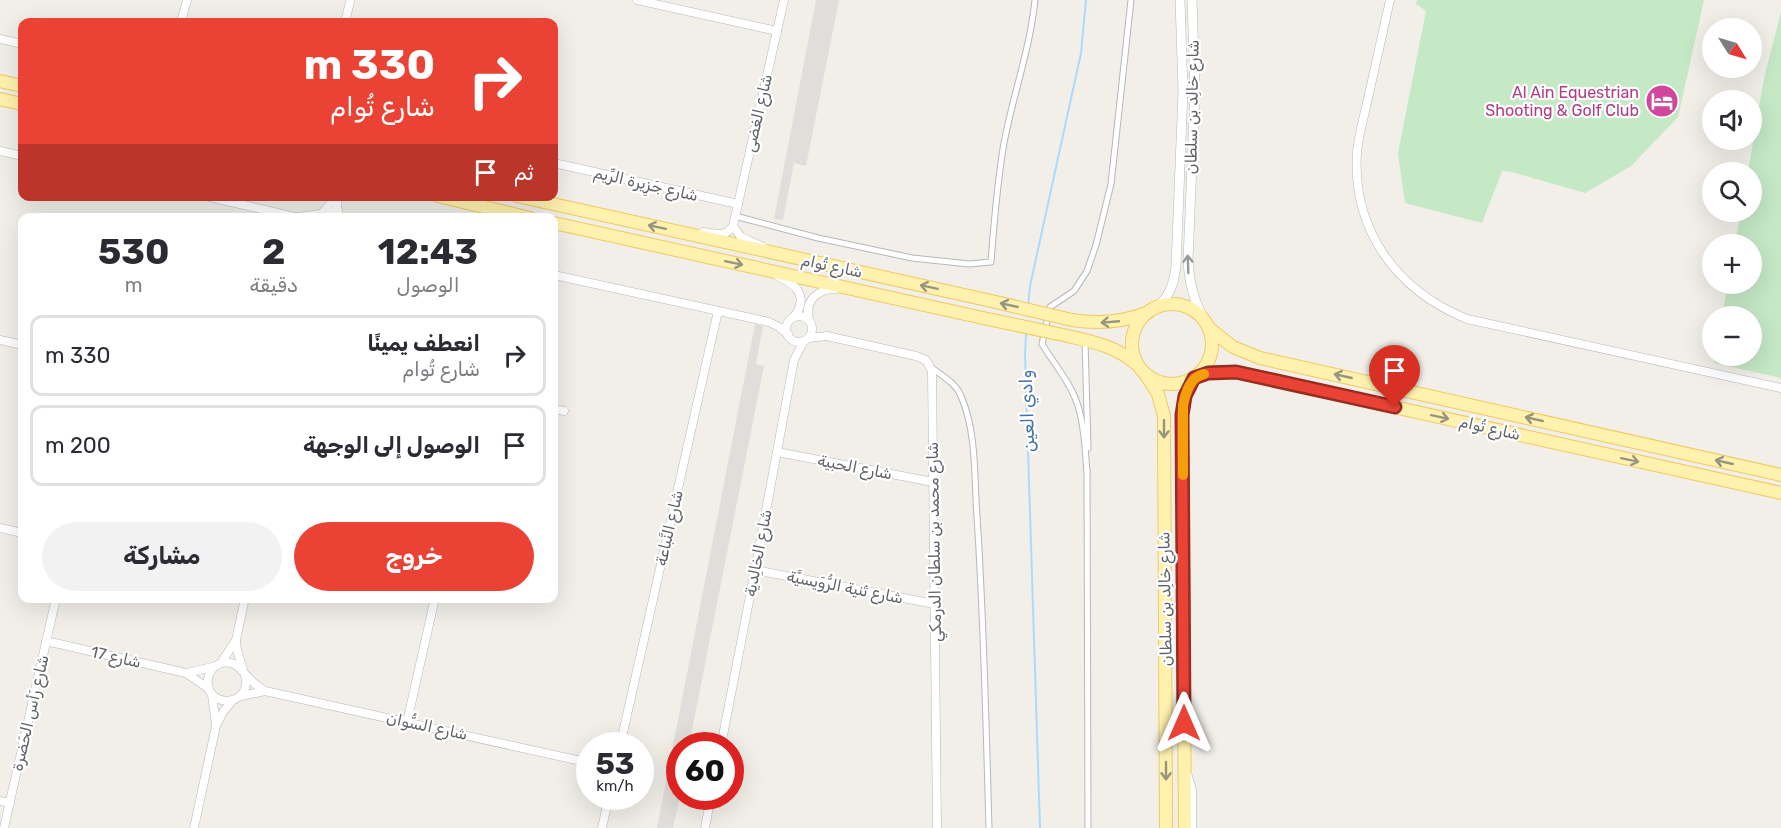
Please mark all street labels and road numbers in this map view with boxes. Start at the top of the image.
street label: شارع خالِد بن سلطان [1181,39,1205,175]
street label: شارع الغضى [740,72,778,154]
street label: شارع جَزِيرة الرِّيم [591,163,700,208]
street label: شارع تُوام [799,250,864,284]
street label: شارع تُوام [1457,412,1522,446]
street label: شارع محمد بن سلطان الدرمكي [923,442,948,642]
street label: شارع الحبية [816,450,894,486]
street label: شارع النَّباعة [651,488,689,568]
street label: شارع الخالِدية [740,508,778,599]
street label: شارع خالِد بن سلطان [1154,531,1178,667]
street label: شارع ثَنية الرُّوَيسيَّة [785,564,905,610]
street label: شارع 17 [89,642,143,674]
street label: شارع رَأس الحَضرة [7,653,55,773]
street label: شارع السُّوان [384,706,470,746]

